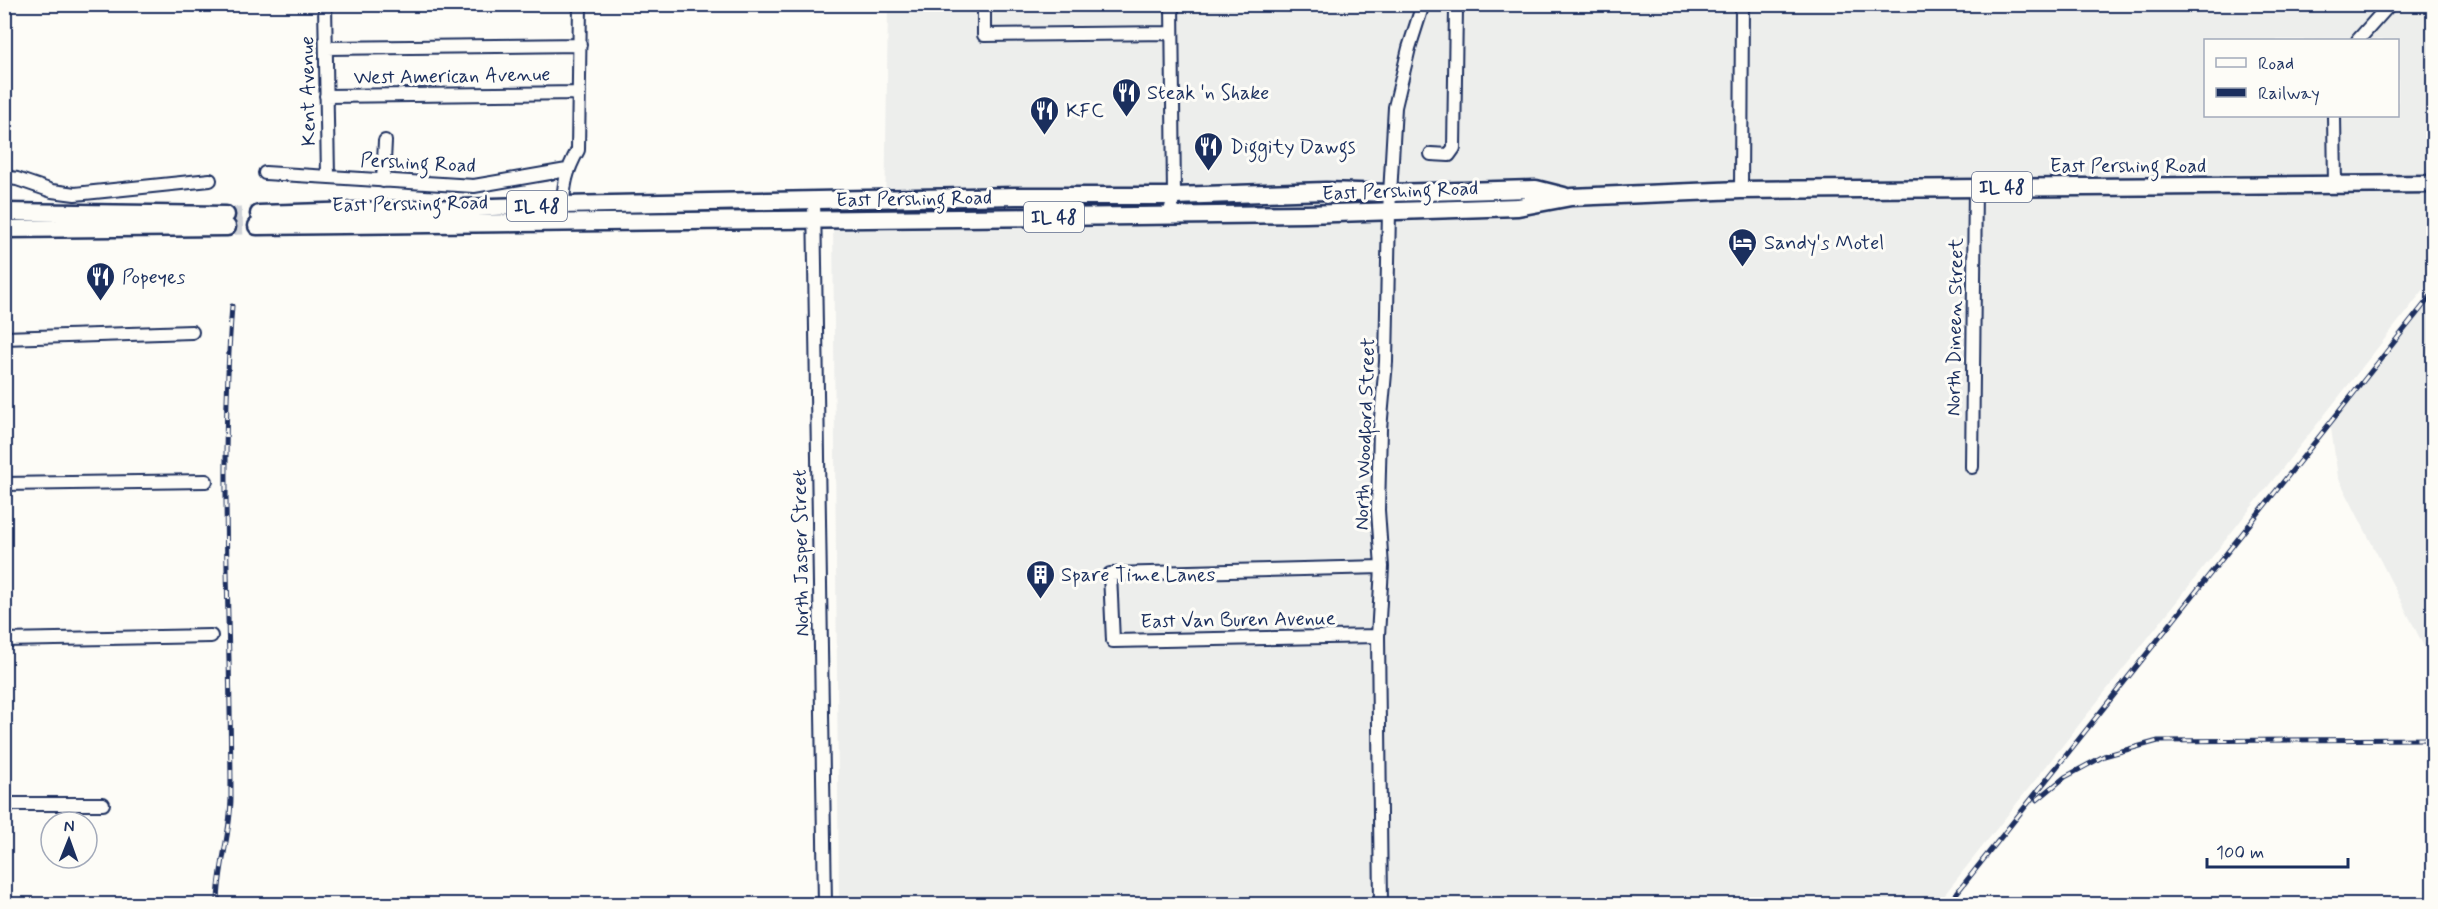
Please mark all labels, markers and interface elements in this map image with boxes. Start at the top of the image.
street label: Kent Avenue [294,36,323,146]
legend [2204,39,2399,117]
text: Road [2258,52,2294,76]
street label: West American Avenue [353,61,551,92]
restaurant icon: Steak 'n Shake [1110,76,1142,118]
place label: Steak 'n Shake [1147,80,1269,107]
text: Railway [2258,82,2320,106]
restaurant icon: KFC [1029,94,1061,136]
place label: KFC [1066,98,1104,125]
restaurant icon: Diggity Dawgs [1193,130,1225,172]
place label: Diggity Dawgs [1230,134,1356,163]
street label: Pershing Road [359,147,476,182]
street label: East Pershing Road [2050,153,2206,182]
road number: IL 48 [1972,172,2032,202]
street label: East Pershing Road [1321,175,1479,210]
street label: East Pershing Road [836,185,992,216]
street label: East Pershing Road [332,190,488,221]
road number: IL 48 [507,191,567,221]
road number: IL 48 [1024,202,1084,232]
hotel icon: Sandy's Motel [1727,226,1759,268]
place label: Sandy's Motel [1764,230,1884,257]
street label: North Dineen Street [1940,237,1971,416]
restaurant icon: Popeyes [85,260,117,302]
place label: Popeyes [122,264,186,291]
street label: North Woodford Street [1349,337,1384,531]
street label: North Jasper Street [787,469,816,637]
building icon: Spare Time Lanes [1024,558,1056,600]
place label: Spare Time Lanes [1061,562,1215,589]
street label: East Van Buren Avenue [1140,605,1336,636]
north arrow [39,810,99,870]
text: N [64,816,75,837]
scale bar [2207,831,2348,869]
text: 100 m [2216,841,2264,865]

